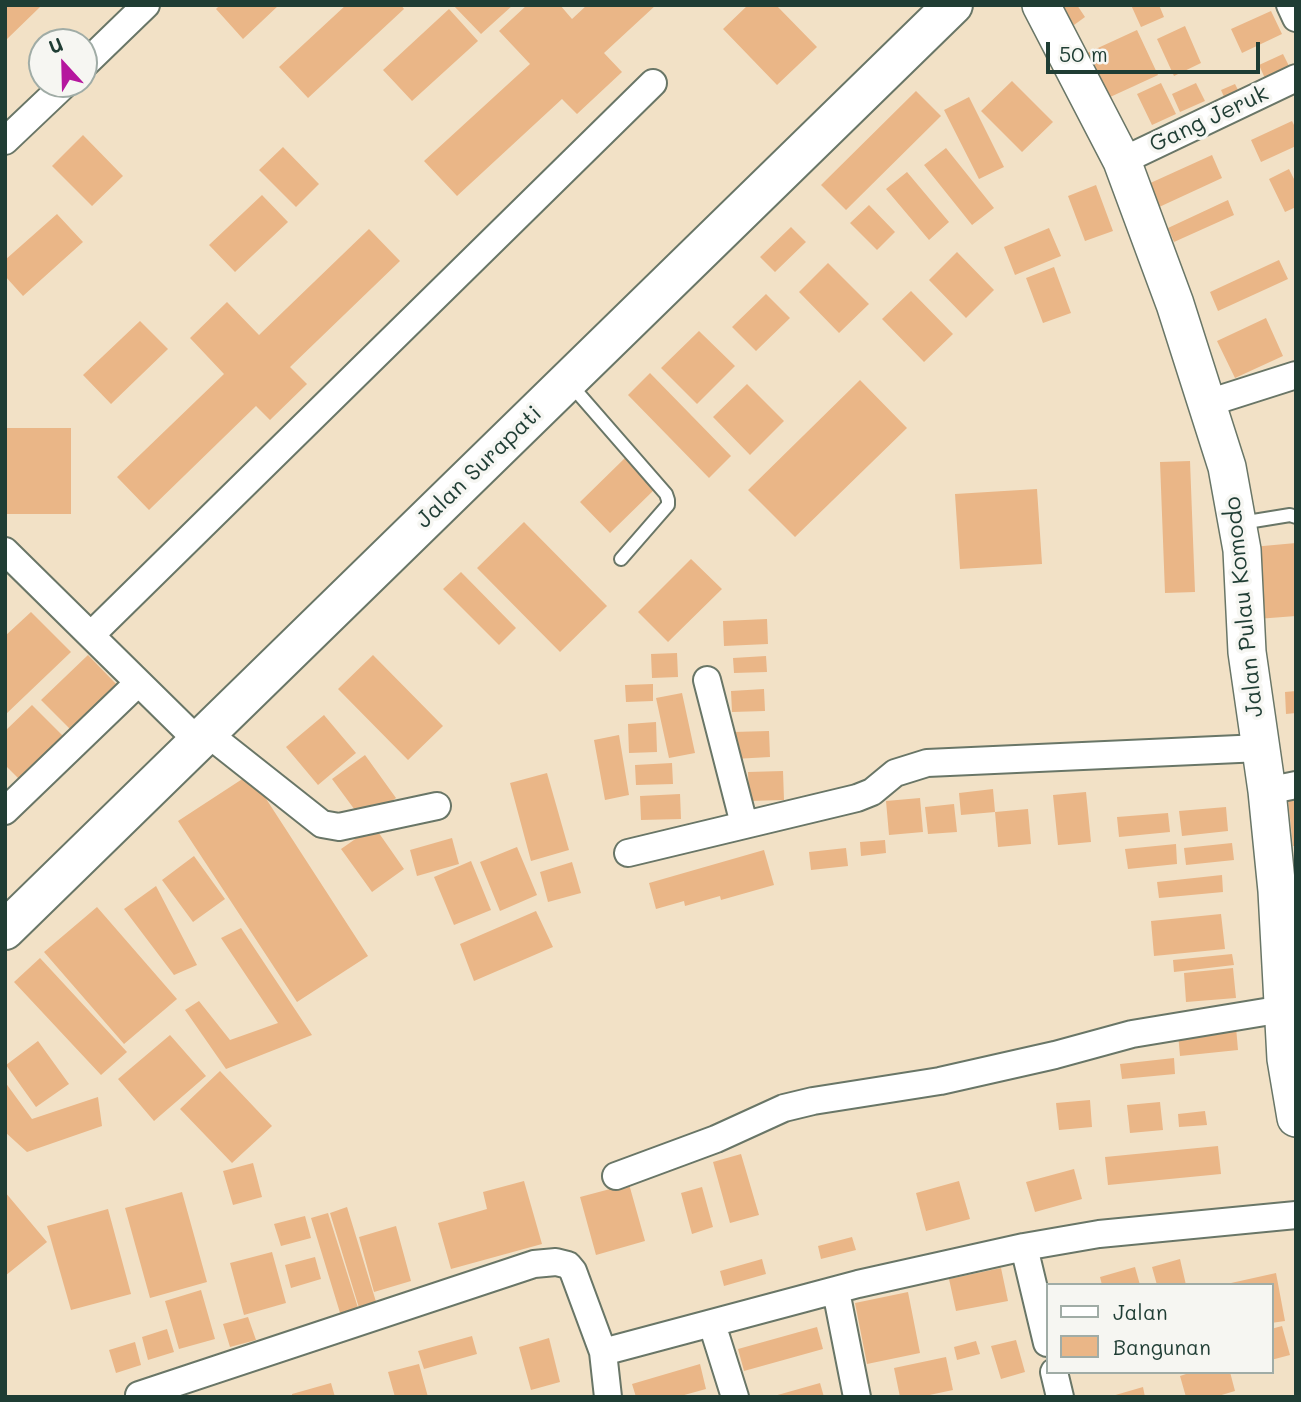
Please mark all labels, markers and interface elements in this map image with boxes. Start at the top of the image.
north arrow [28,28,98,98]
scale bar [1049,28,1262,72]
text: U [45,31,67,59]
text: 50 m [1059,40,1108,67]
street label: Gang Jeruk [1145,79,1273,159]
street label: Jalan Surapati [410,400,548,534]
street label: Jalan Pulau Komodo [1219,495,1269,719]
legend [1046,1283,1273,1374]
text: Jalan [1113,1298,1168,1325]
text: Bangunan [1113,1333,1211,1360]

